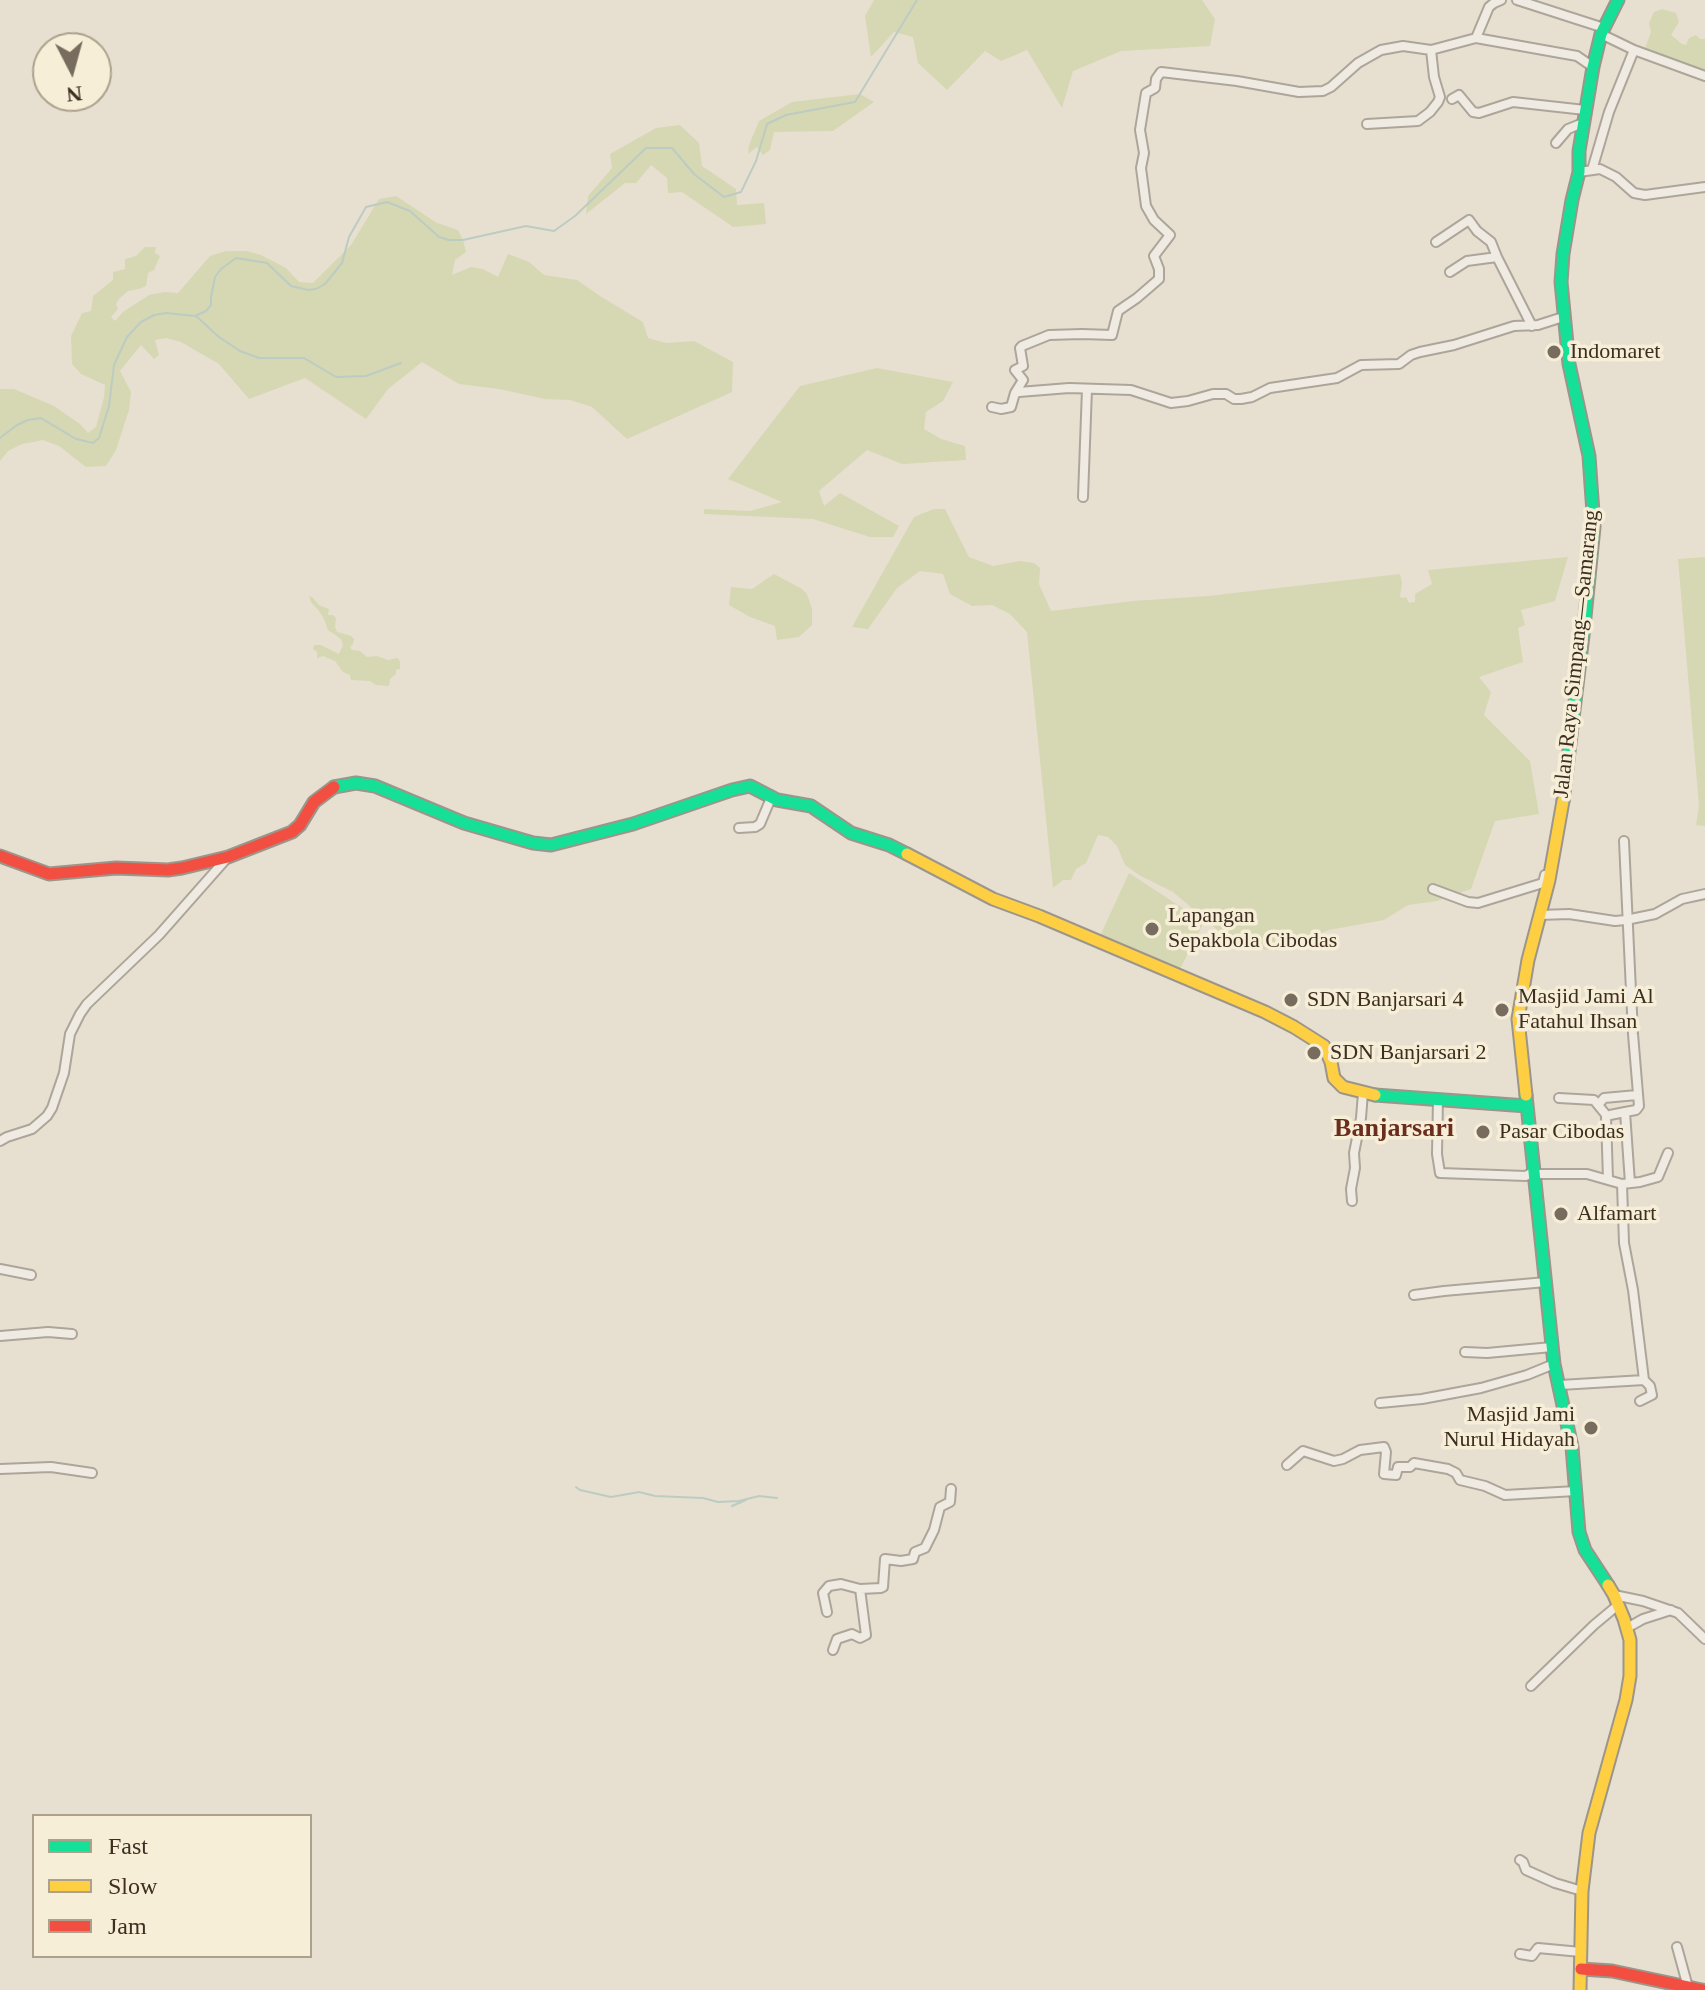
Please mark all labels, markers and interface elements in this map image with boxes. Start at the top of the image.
north arrow [32,32,112,112]
text: N [65,81,84,108]
place label: Indomaret [1570,339,1660,365]
marker: Indomaret [1545,343,1563,361]
street label: Jalan Raya Simpang—Samarang [1549,509,1605,799]
place label: Lapangan Sepakbola Cibodas [1168,903,1337,954]
marker: Lapangan Sepakbola Cibodas [1143,920,1161,938]
place label: Masjid Jami Al Fatahul Ihsan [1518,984,1654,1036]
place label: SDN Banjarsari 4 [1307,987,1463,1013]
marker: SDN Banjarsari 4 [1282,991,1300,1009]
marker: Masjid Jami Al Fatahul Ihsan [1493,1001,1511,1019]
place label: SDN Banjarsari 2 [1330,1040,1486,1066]
marker: SDN Banjarsari 2 [1305,1044,1323,1062]
district label: Banjarsari [1334,1113,1454,1145]
place label: Pasar Cibodas [1499,1119,1624,1145]
marker: Pasar Cibodas [1474,1123,1492,1141]
place label: Alfamart [1577,1201,1656,1227]
marker: Alfamart [1552,1205,1570,1223]
place label: Masjid Jami Nurul Hidayah [1444,1402,1575,1454]
marker: Masjid Jami Nurul Hidayah [1582,1419,1600,1437]
legend [32,1814,312,1958]
text: Fast [108,1833,148,1859]
text: Slow [108,1873,157,1899]
text: Jam [108,1913,147,1939]

